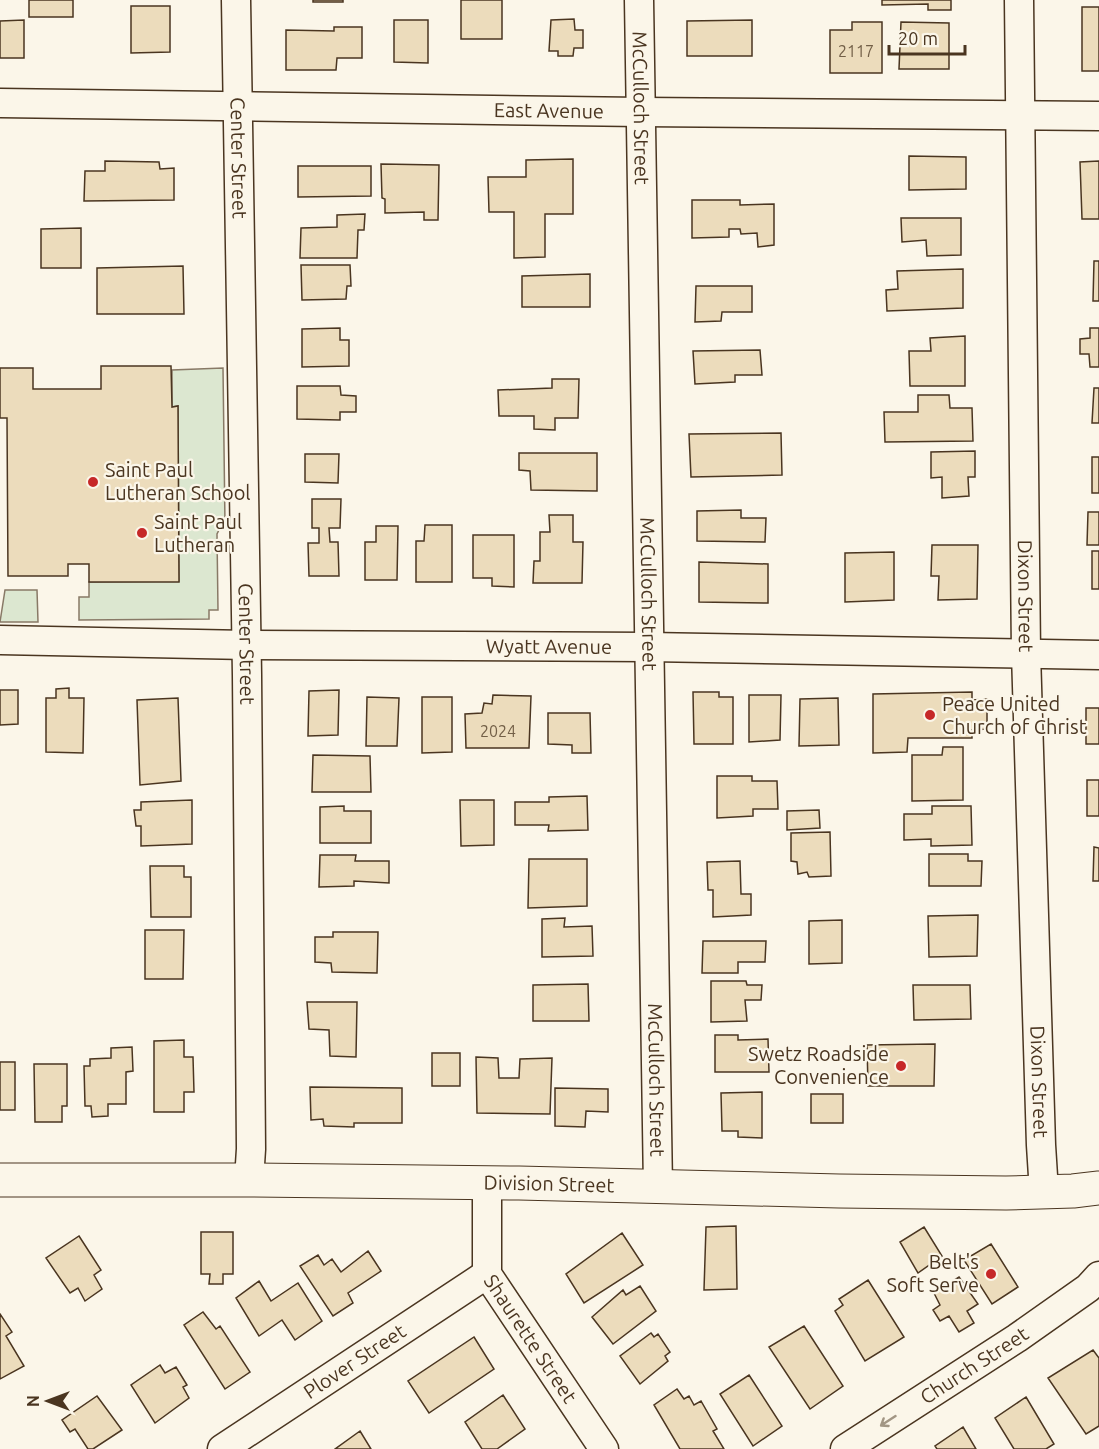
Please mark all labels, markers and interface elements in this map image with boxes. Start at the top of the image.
scale bar [889,18,966,56]
text: 20 m [898,28,938,48]
street label: McCulloch Street [629,31,654,185]
house number: 2117 [838,42,874,60]
street label: Center Street [227,97,252,219]
street label: East Avenue [494,98,604,122]
place label: Saint Paul Lutheran School [105,458,251,504]
marker: Saint Paul Lutheran School [86,475,100,489]
place label: Saint Paul Lutheran [154,510,242,556]
street label: McCulloch Street [636,517,662,671]
marker: Saint Paul Lutheran [135,526,149,540]
street label: Dixon Street [1014,540,1038,652]
street label: Center Street [235,583,259,705]
street label: Wyatt Avenue [486,634,612,658]
place label: Peace United Church of Christ [942,692,1087,738]
marker: Peace United Church of Christ [923,708,937,722]
house number: 2024 [480,722,516,740]
street label: McCulloch Street [644,1003,669,1157]
street label: Dixon Street [1026,1025,1053,1138]
place label: Swetz Roadside Convenience [748,1042,889,1088]
marker: Swetz Roadside Convenience [894,1059,908,1073]
street label: Division Street [483,1171,615,1196]
place label: Belt's Soft Serve [886,1250,979,1296]
marker: Belt's Soft Serve [984,1267,998,1281]
street label: Shaurette Street [480,1270,582,1407]
street label: Plover Street [299,1319,410,1403]
street label: Church Street [916,1322,1033,1408]
north arrow [18,1371,78,1431]
text: N [24,1395,42,1407]
one-way arrow [880,1415,897,1427]

